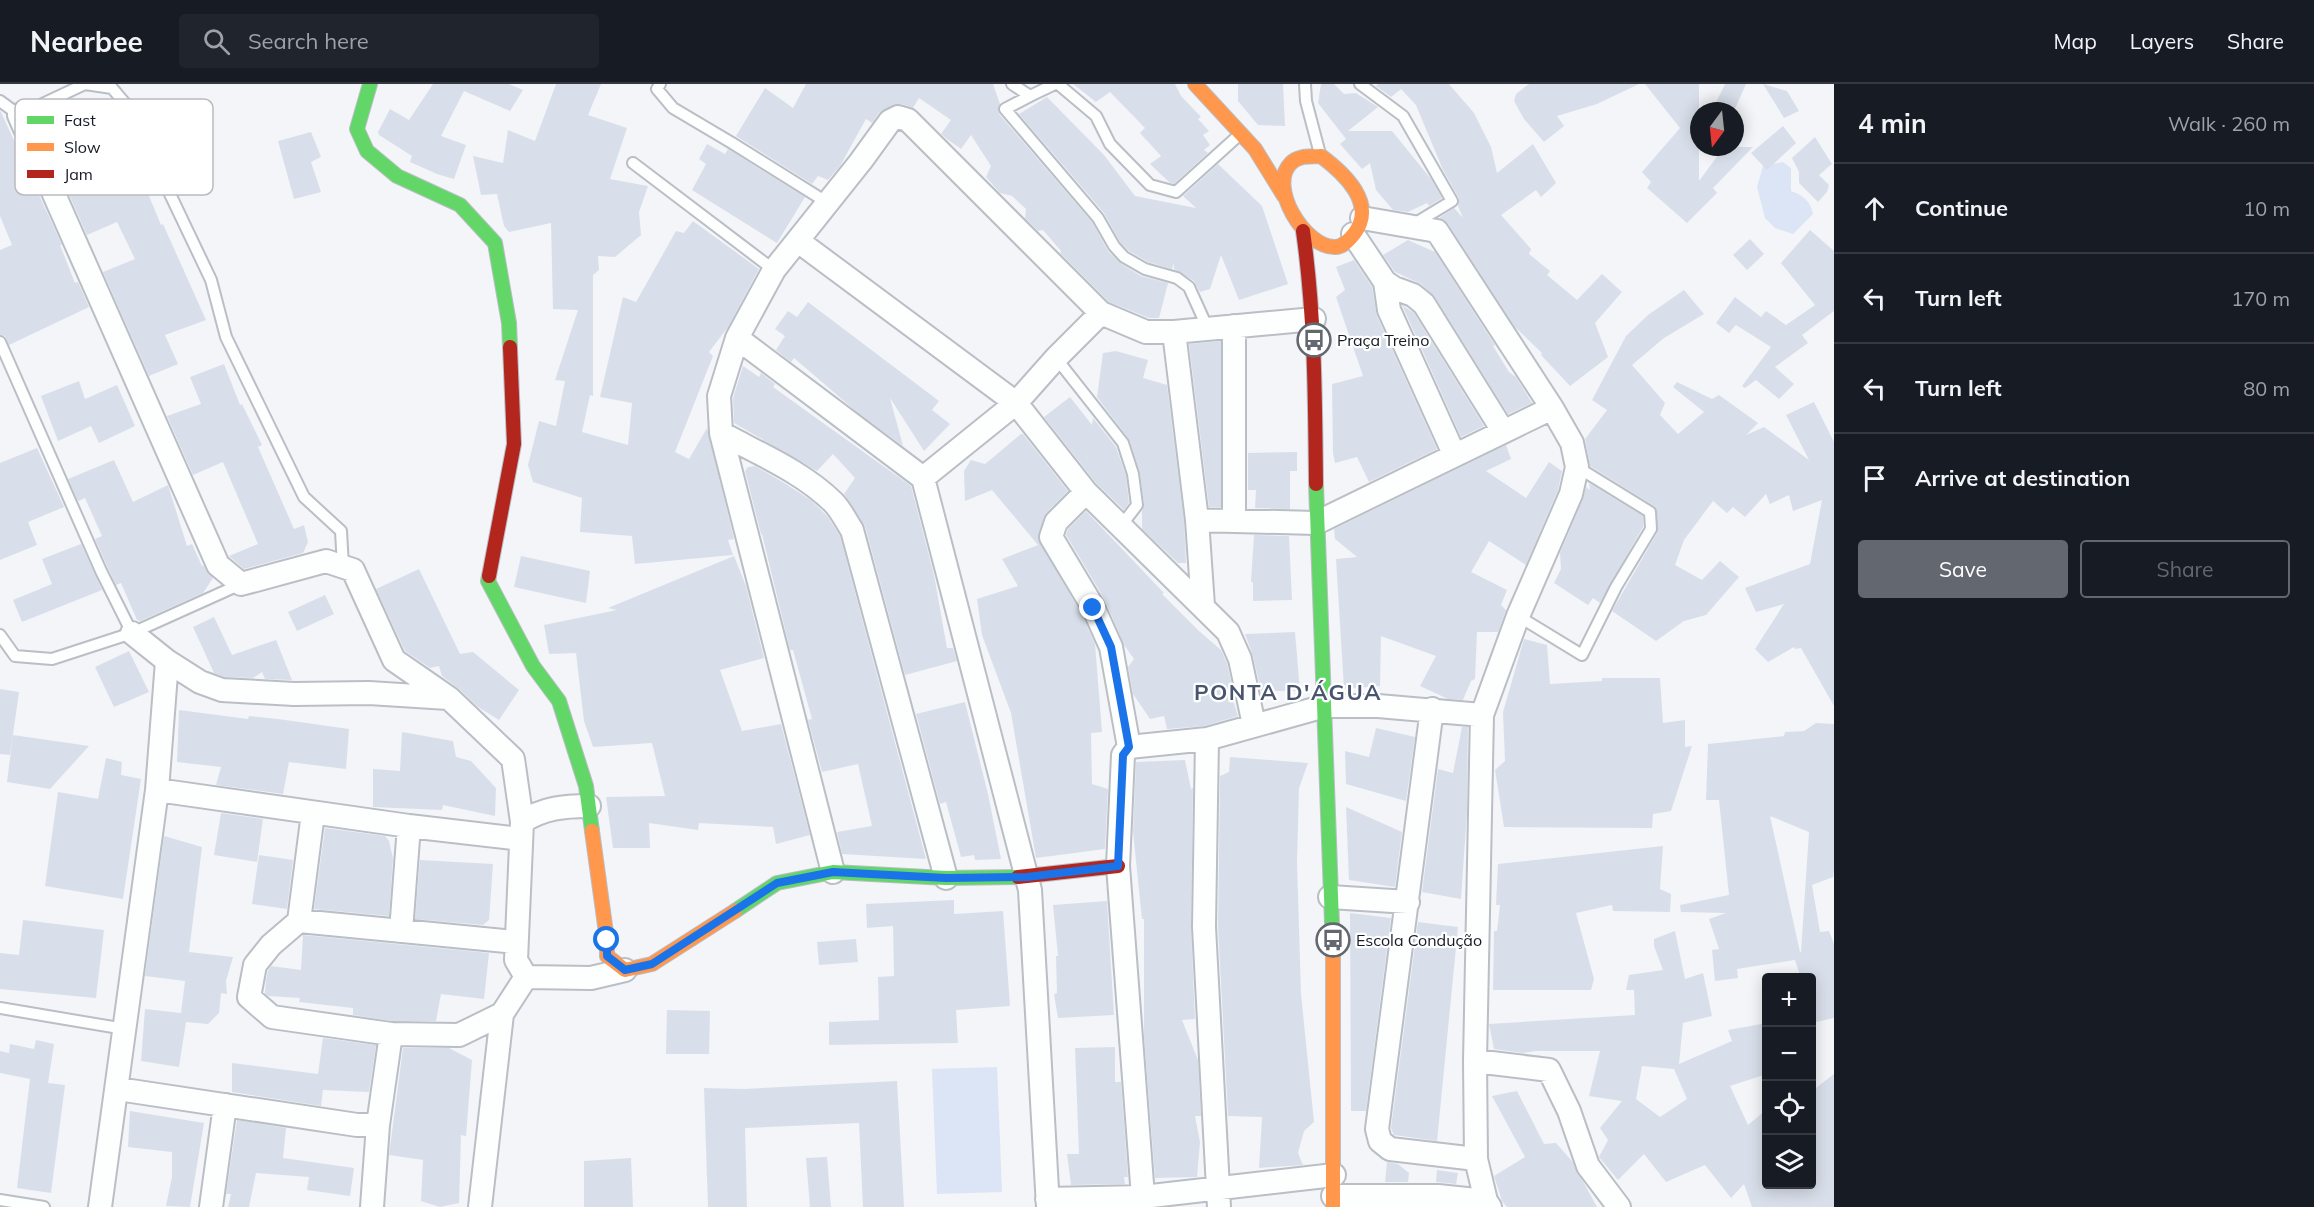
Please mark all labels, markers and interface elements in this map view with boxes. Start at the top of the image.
search box [179,14,599,68]
text: Nearbee [30,24,143,59]
icon: search [200,25,233,58]
text: Search here [248,27,369,55]
text: Map [2054,28,2097,54]
text: Layers [2130,28,2194,54]
text: Share [2227,28,2284,54]
legend [15,99,213,195]
north arrow [1690,102,1744,156]
text: 4 min [1858,107,1927,140]
text: Fast [64,110,96,130]
text: Walk · 260 m [2168,111,2290,136]
text: Slow [64,137,101,157]
text: Jam [64,164,93,184]
icon: ahead [1858,192,1891,225]
text: Continue [1915,194,2008,222]
text: 10 m [2243,196,2290,221]
icon: left [1858,282,1891,315]
text: Turn left [1915,284,2002,312]
text: 170 m [2231,286,2290,311]
bus stop icon: Praça Treino [1296,322,1332,358]
place label: Praça Treino [1337,330,1429,350]
icon: left [1858,372,1891,405]
text: Turn left [1915,374,2002,402]
text: 80 m [2243,376,2290,401]
icon: arrive [1858,462,1891,495]
text: Arrive at destination [1915,464,2130,492]
button: Save [1858,540,2068,598]
button: Share [2080,540,2290,598]
route end [1079,594,1105,620]
district label: PONTA D'ÁGUA [1194,678,1382,706]
bus stop icon: Escola Condução [1315,922,1351,958]
route start [593,926,619,952]
place label: Escola Condução [1356,930,1482,950]
map controls [1762,973,1816,1189]
button: + [1762,973,1816,1027]
button: − [1762,1027,1816,1081]
button: locate [1762,1081,1816,1135]
button: layers [1762,1135,1816,1189]

